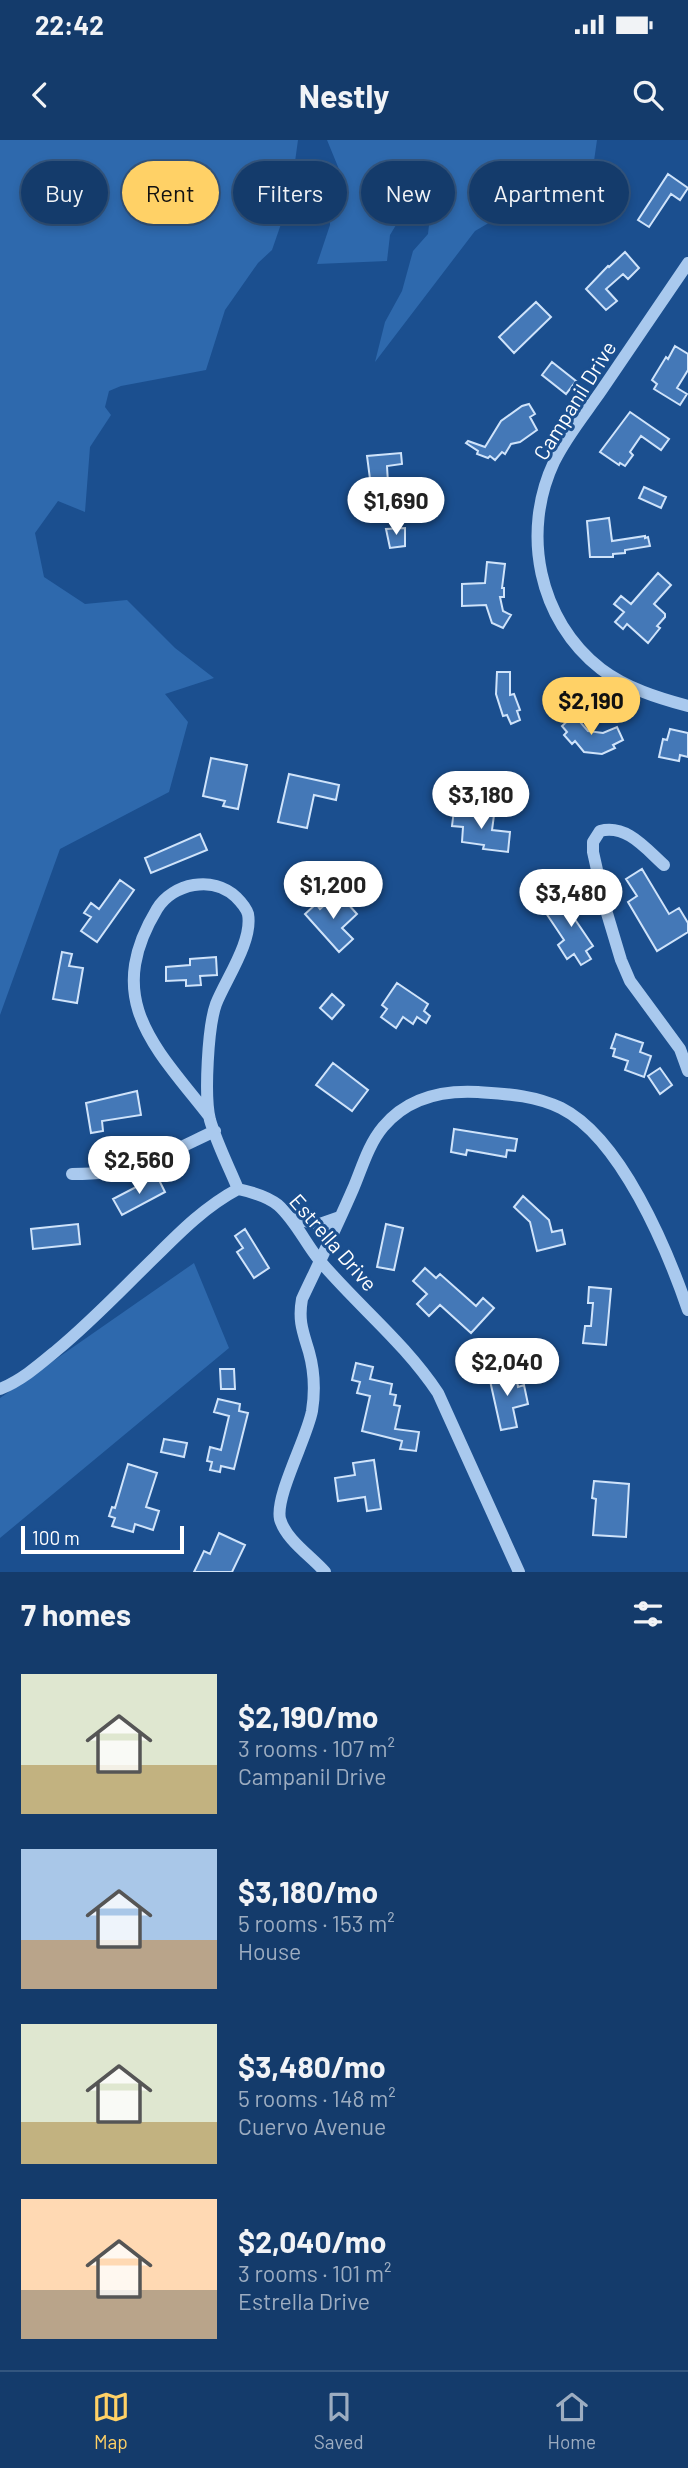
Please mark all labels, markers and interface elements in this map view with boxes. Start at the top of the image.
text: 22:42 [35,9,104,40]
icon: back [21,76,59,114]
text: Nestly [299,76,389,114]
icon: search [629,76,667,114]
chip: Buy [21,161,108,224]
chip: Rent [122,161,219,224]
chip: Filters [233,161,347,224]
chip: New [361,161,455,224]
chip: Apartment [469,161,629,224]
street label: Campanil Drive [527,336,621,464]
pin: $1,690 [339,478,453,537]
text: $1,690 [363,486,429,514]
pin: $2,190 [534,678,648,737]
text: $2,190 [558,686,624,714]
pin: $3,180 [424,772,538,831]
text: $3,180 [448,780,514,808]
pin: $1,200 [276,862,390,921]
text: $1,200 [300,870,366,898]
pin: $3,480 [514,870,628,929]
text: $3,480 [535,878,607,906]
pin: $2,560 [82,1136,196,1196]
text: $2,560 [104,1145,174,1173]
street label: Estrella Drive [285,1188,383,1296]
pin: $2,040 [450,1338,564,1398]
text: $2,040 [471,1347,543,1375]
scale bar [21,1523,184,1555]
text: 100 m [32,1526,80,1549]
icon: filters [629,1595,667,1633]
text: 7 homes [21,1596,131,1632]
text: $2,190/mo [238,1698,379,1734]
icon: home [77,1702,161,1786]
text: 3 rooms · 107 m² [238,1734,395,1762]
text: Campanil Drive [238,1762,386,1790]
text: $3,180/mo [238,1873,378,1909]
icon: home [77,1877,161,1961]
text: 5 rooms · 153 m² [238,1909,395,1937]
text: House [238,1937,301,1965]
text: $3,480/mo [238,2048,386,2084]
icon: home [77,2052,161,2136]
text: 5 rooms · 148 m² [238,2084,396,2112]
text: Cuervo Avenue [238,2112,386,2140]
text: $2,040/mo [238,2223,386,2259]
icon: home [77,2227,161,2311]
text: 3 rooms · 101 m² [238,2259,391,2287]
text: Estrella Drive [238,2287,370,2315]
tab: Map [92,2388,130,2453]
tab: Saved [314,2388,364,2453]
tab: Home [548,2388,596,2453]

